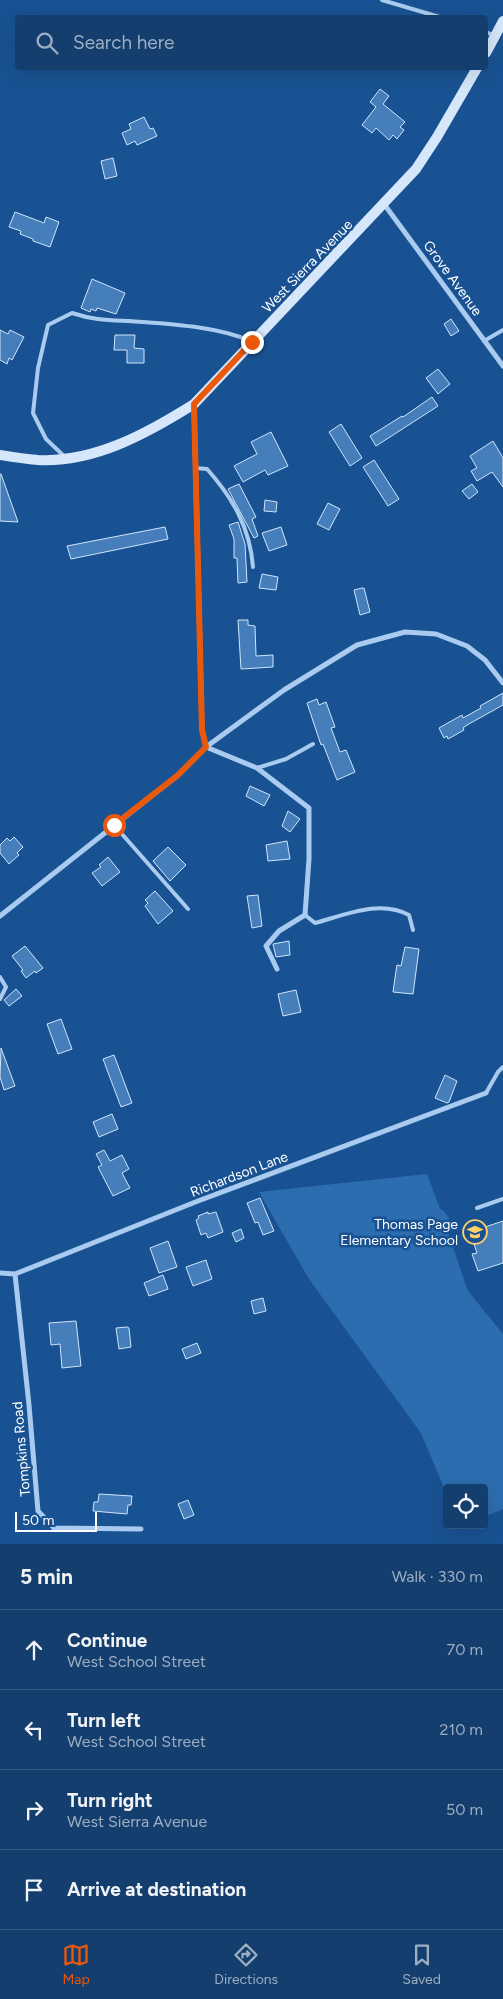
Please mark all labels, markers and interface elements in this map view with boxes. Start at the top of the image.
search box [15,15,488,70]
icon: search [33,29,61,57]
text: Search here [73,31,175,54]
street label: West Sierra Avenue [259,216,356,316]
street label: Grove Avenue [420,237,486,320]
route end [241,331,264,354]
route start [103,814,126,837]
street label: Richardson Lane [188,1148,291,1201]
place label: Thomas Page Elementary School [340,1216,458,1249]
school or university icon: Thomas Page Elementary School [462,1219,488,1245]
street label: Tompkins Road [9,1401,34,1497]
map controls [443,1484,488,1529]
button: locate [443,1484,488,1529]
scale bar [15,1509,98,1532]
text: 50 m [22,1512,54,1529]
text: 5 min [20,1564,73,1589]
text: Walk · 330 m [392,1567,483,1586]
text: Continue [67,1629,147,1652]
icon: ahead [20,1636,48,1664]
text: 70 m [447,1640,483,1659]
text: West School Street [67,1652,206,1671]
text: Turn left [67,1709,141,1732]
icon: left [20,1716,48,1744]
text: 210 m [440,1720,483,1739]
text: West School Street [67,1732,206,1751]
text: Turn right [67,1789,153,1812]
icon: right [20,1796,48,1824]
text: 50 m [446,1800,483,1819]
text: West Sierra Avenue [67,1812,207,1831]
icon: arrive [20,1876,48,1904]
text: Arrive at destination [67,1878,246,1901]
tab: Map [62,1941,90,1988]
tab: Directions [214,1941,278,1988]
tab: Saved [402,1941,441,1988]

